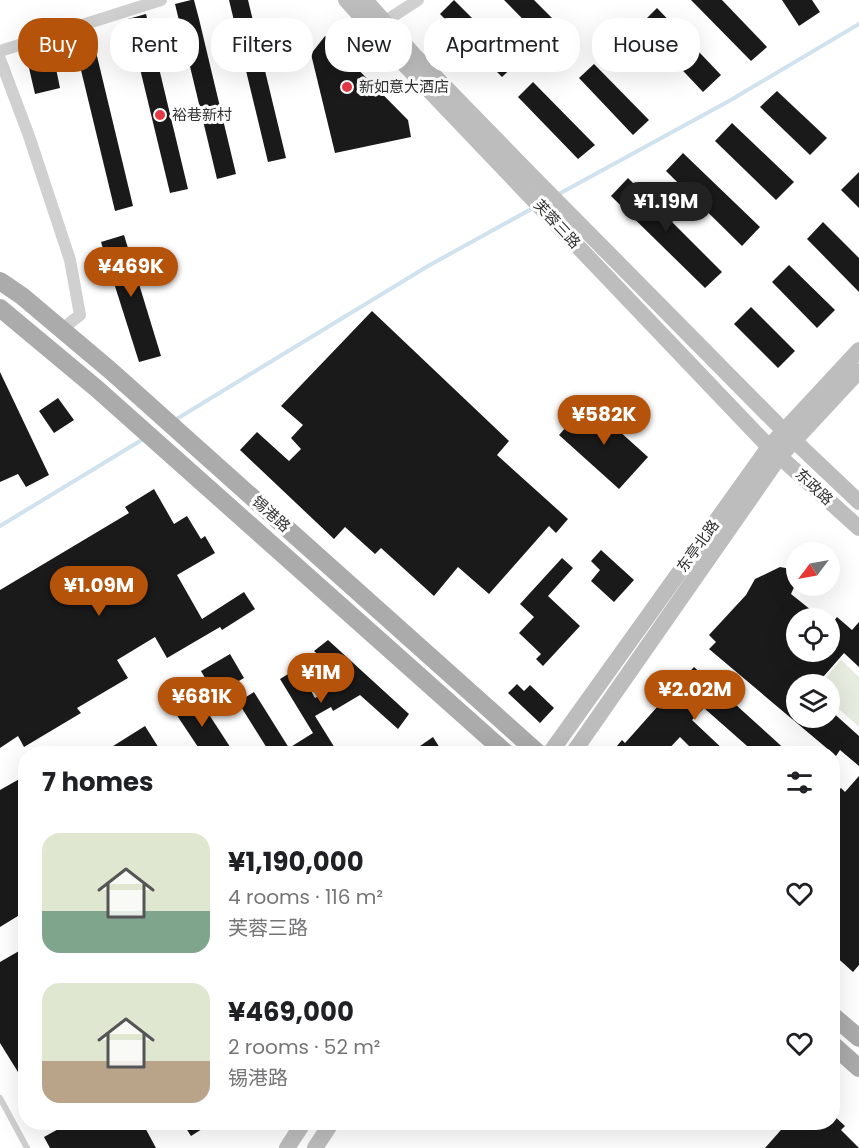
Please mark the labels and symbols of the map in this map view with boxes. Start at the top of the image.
place label: 新如意大酒店 [359,76,449,97]
marker: 新如意大酒店 [340,80,354,94]
place label: 裕巷新村 [172,104,232,125]
marker: 裕巷新村 [153,108,167,122]
pin: ¥1.19M [617,182,715,233]
street label: 芙蓉三路 [529,195,586,253]
pin: ¥469K [89,247,173,298]
pin: ¥582K [562,395,646,446]
street label: 东政路 [791,464,838,510]
street label: 锡港路 [248,491,295,536]
street label: 东亭北路 [671,515,724,576]
north arrow [786,542,840,596]
pin: ¥1.09M [50,566,148,617]
pin: ¥1M [292,653,350,704]
pin: ¥2.02M [646,670,744,721]
pin: ¥681K [160,677,244,728]

